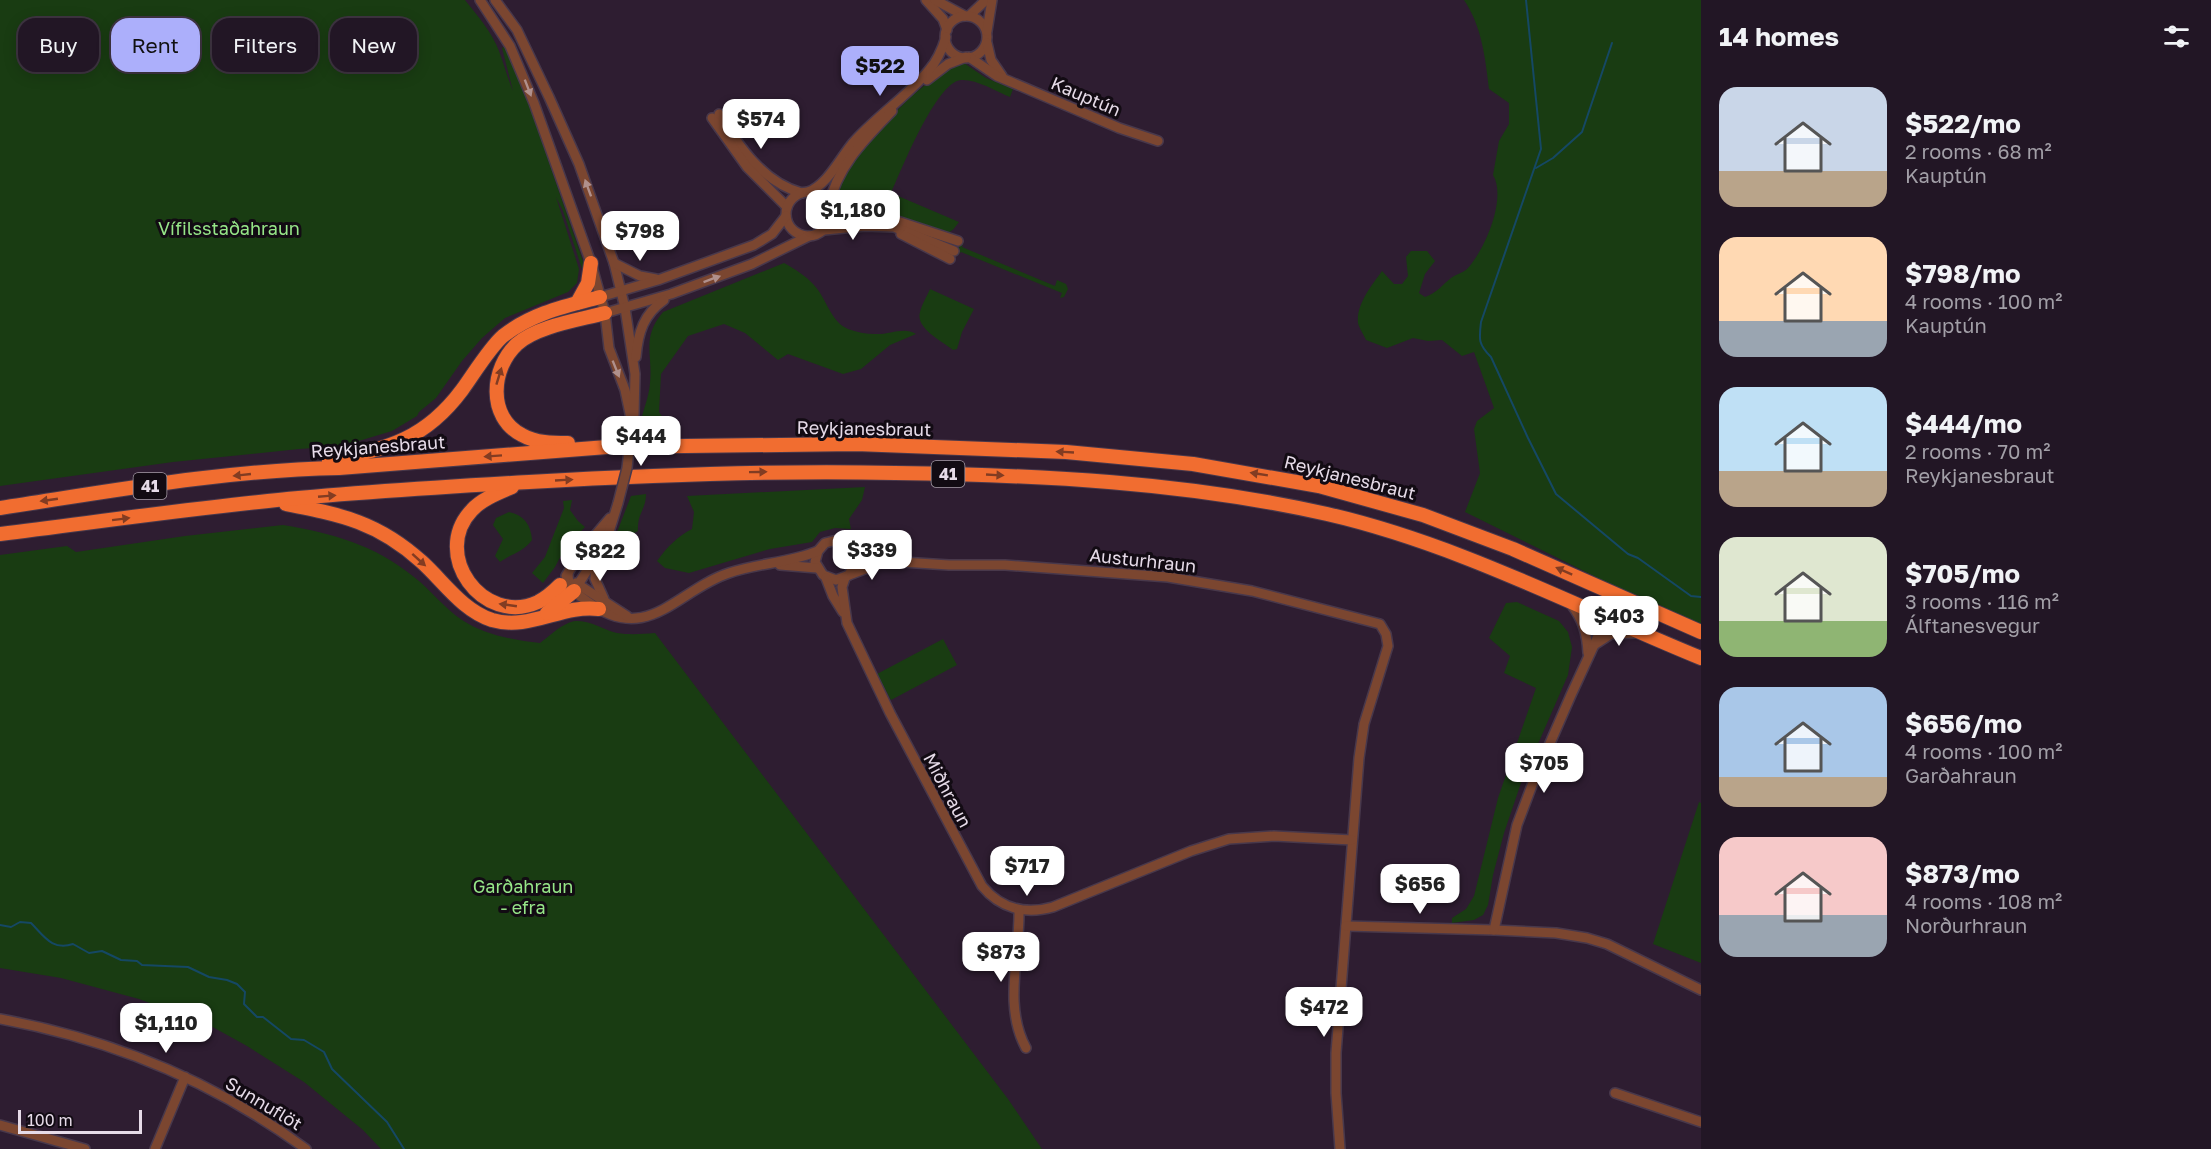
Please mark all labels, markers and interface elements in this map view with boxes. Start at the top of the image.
chip: Buy [18,18,99,72]
chip: Rent [111,18,200,72]
chip: Filters [212,18,318,72]
chip: New [330,18,417,72]
icon: filters [2160,20,2193,53]
text: 14 homes [1719,21,1839,52]
pin: $522 [844,46,916,97]
text: $522 [855,53,905,77]
street label: Kauptún [1048,72,1124,120]
one-way arrow [523,79,533,97]
pin: $574 [725,99,797,150]
text: $574 [737,106,786,130]
text: $522/mo [1905,108,2021,139]
icon: home [1767,111,1839,183]
text: 2 rooms · 68 m² [1905,139,2052,163]
text: Kauptún [1905,163,1987,187]
one-way arrow [582,179,592,197]
pin: $1,180 [804,190,902,241]
text: $1,180 [820,197,886,221]
pin: $798 [604,211,676,262]
park label: Vífilsstaðahraun [158,217,300,239]
text: $798 [615,218,665,242]
text: $798/mo [1905,258,2021,289]
icon: home [1767,261,1839,333]
one-way arrow [703,274,721,284]
text: 4 rooms · 100 m² [1905,289,2063,313]
text: Kauptún [1905,313,1987,337]
one-way arrow [611,360,621,378]
one-way arrow [495,367,504,385]
text: $444/mo [1905,408,2022,439]
icon: home [1767,411,1839,483]
pin: $444 [605,416,677,467]
street label: Reykjanesbraut [797,416,931,440]
text: $444 [616,423,666,447]
street label: Reykjanesbraut [310,430,446,462]
text: 2 rooms · 70 m² [1905,439,2050,463]
one-way arrow [1056,448,1075,457]
street label: Reykjanesbraut [1282,450,1418,504]
one-way arrow [483,451,502,461]
road number: 41 [932,461,964,487]
text: Reykjanesbraut [1905,463,2055,487]
one-way arrow [749,467,768,477]
one-way arrow [1249,469,1268,478]
one-way arrow [233,470,252,480]
one-way arrow [986,470,1005,479]
road number: 41 [134,473,166,499]
one-way arrow [554,476,573,485]
one-way arrow [318,491,337,501]
one-way arrow [39,496,58,505]
one-way arrow [111,514,130,524]
pin: $339 [836,530,908,581]
pin: $822 [564,531,636,582]
text: $339 [847,537,897,561]
text: $822 [575,538,625,562]
street label: Austurhraun [1089,543,1197,577]
one-way arrow [412,553,427,567]
text: $705/mo [1905,558,2020,589]
icon: home [1767,561,1839,633]
one-way arrow [1555,566,1572,575]
text: 3 rooms · 116 m² [1905,589,2059,613]
pin: $403 [1583,596,1655,647]
one-way arrow [498,601,517,610]
text: $403 [1593,603,1645,627]
text: Álftanesvegur [1905,613,2040,637]
text: $656/mo [1905,708,2022,739]
icon: home [1767,711,1839,783]
text: 4 rooms · 100 m² [1905,739,2063,763]
pin: $705 [1508,743,1580,794]
street label: Miðhraun [919,749,977,831]
text: $705 [1519,750,1569,774]
text: Garðahraun [1905,763,2017,787]
pin: $717 [991,846,1063,897]
text: $717 [1004,853,1050,877]
text: $873/mo [1905,858,2020,889]
icon: home [1767,861,1839,933]
pin: $656 [1384,864,1456,915]
text: $656 [1395,871,1446,895]
park label: Garðahraun - efra [473,875,573,918]
text: 4 rooms · 108 m² [1905,889,2062,913]
text: Norðurhraun [1905,913,2027,937]
pin: $873 [965,932,1037,983]
text: $873 [976,939,1026,963]
pin: $472 [1288,987,1360,1038]
text: $472 [1300,994,1349,1018]
pin: $1,110 [117,1003,215,1054]
text: $1,110 [134,1010,198,1034]
street label: Sunnuflöt [222,1072,306,1134]
scale bar [18,1107,142,1134]
text: 100 m [27,1110,73,1130]

